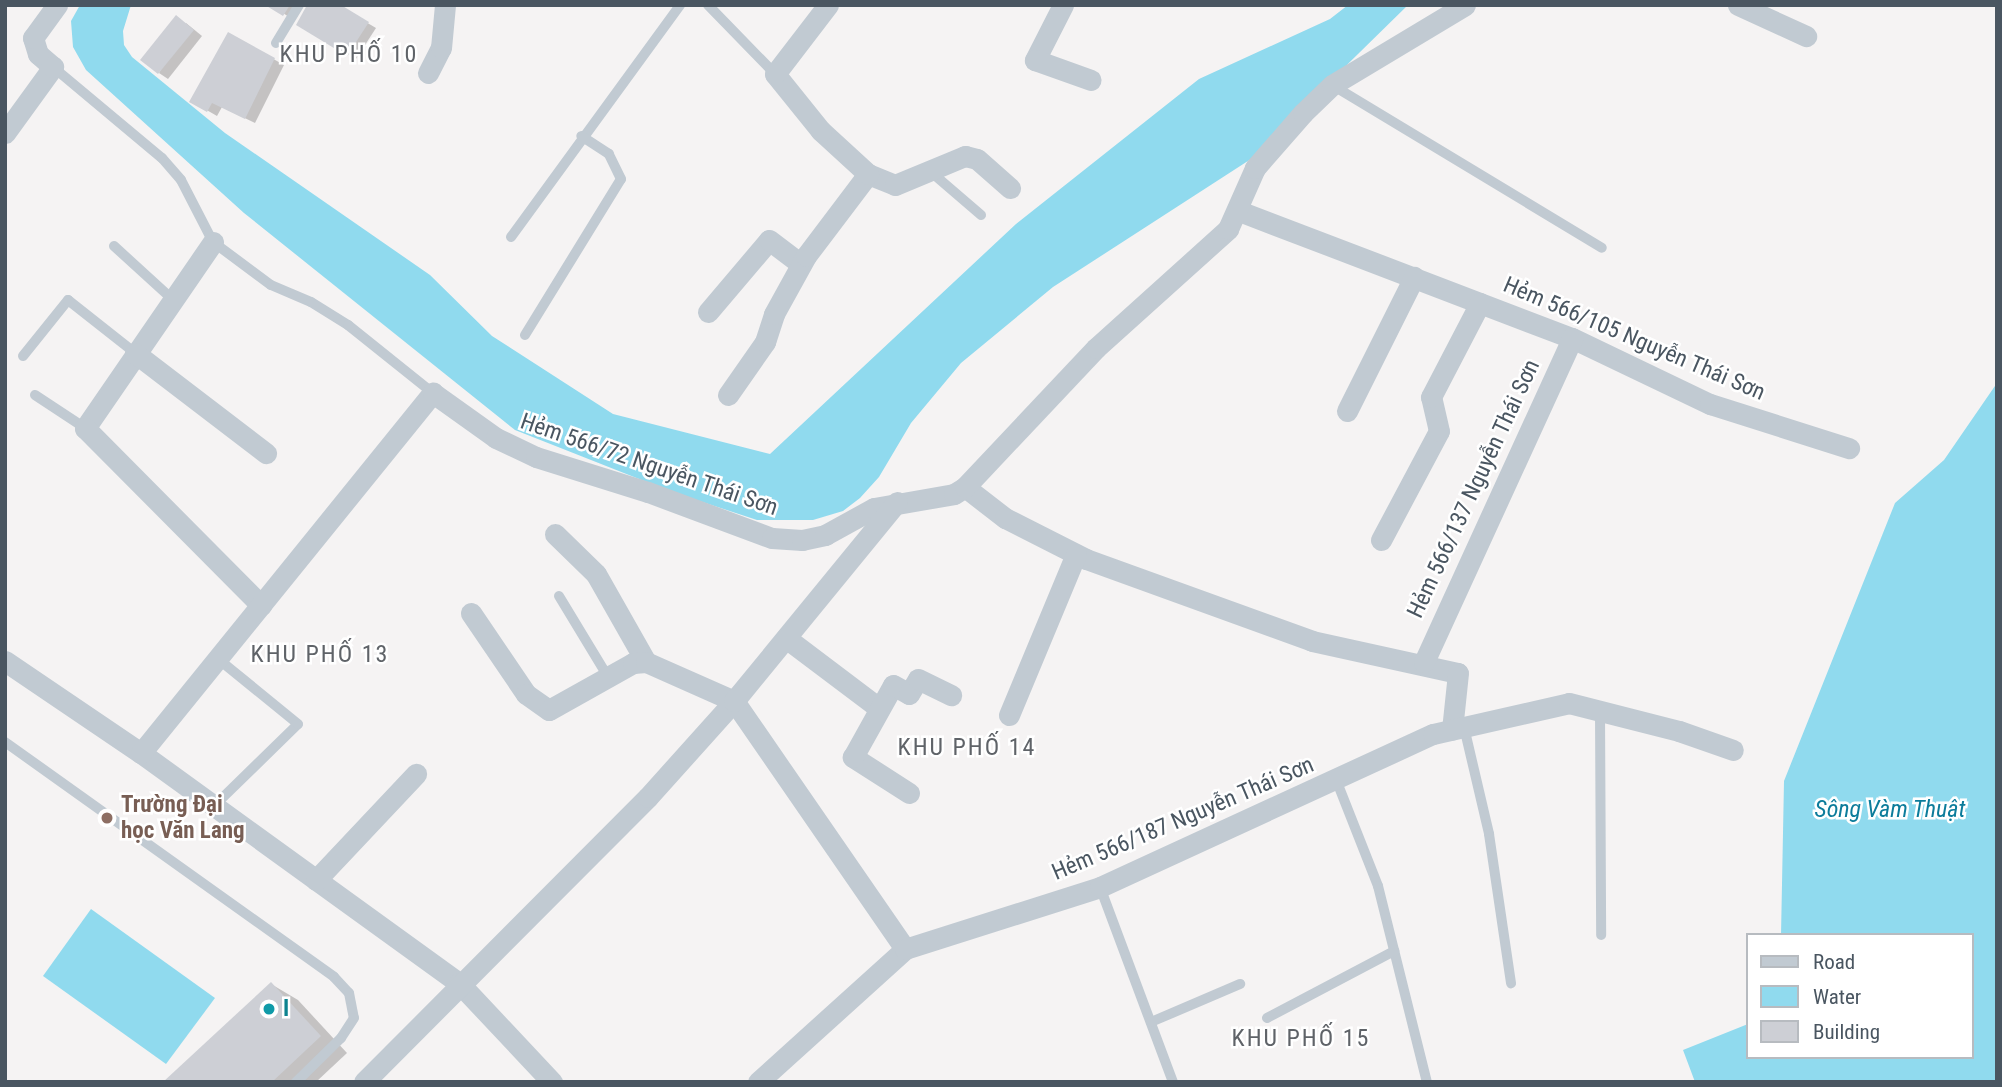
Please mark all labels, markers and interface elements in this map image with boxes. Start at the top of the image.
district label: KHU PHỐ 10 [281,41,417,69]
street label: Hẻm 566/105 Nguyễn Thái Sơn [1499,271,1769,407]
street label: Hẻm 566/137 Nguyễn Thái Sơn [1402,355,1546,623]
street label: Hẻm 566/72 Nguyễn Thái Sơn [516,408,782,522]
district label: KHU PHỐ 13 [252,641,388,669]
district label: KHU PHỐ 14 [899,734,1035,762]
street label: Hẻm 566/187 Nguyễn Thái Sơn [1048,751,1318,887]
place label: Trường Đại học Văn Lang [121,791,245,845]
water label: Sông Vàm Thuật [1814,796,1966,824]
marker: Trường Đại học Văn Lang [99,810,115,826]
legend [1746,933,1974,1059]
text: Road [1813,950,1855,974]
text: Water [1813,985,1861,1009]
place label: I [283,995,289,1023]
marker: I [261,1001,277,1017]
text: Building [1813,1020,1880,1044]
district label: KHU PHỐ 15 [1233,1025,1369,1053]

